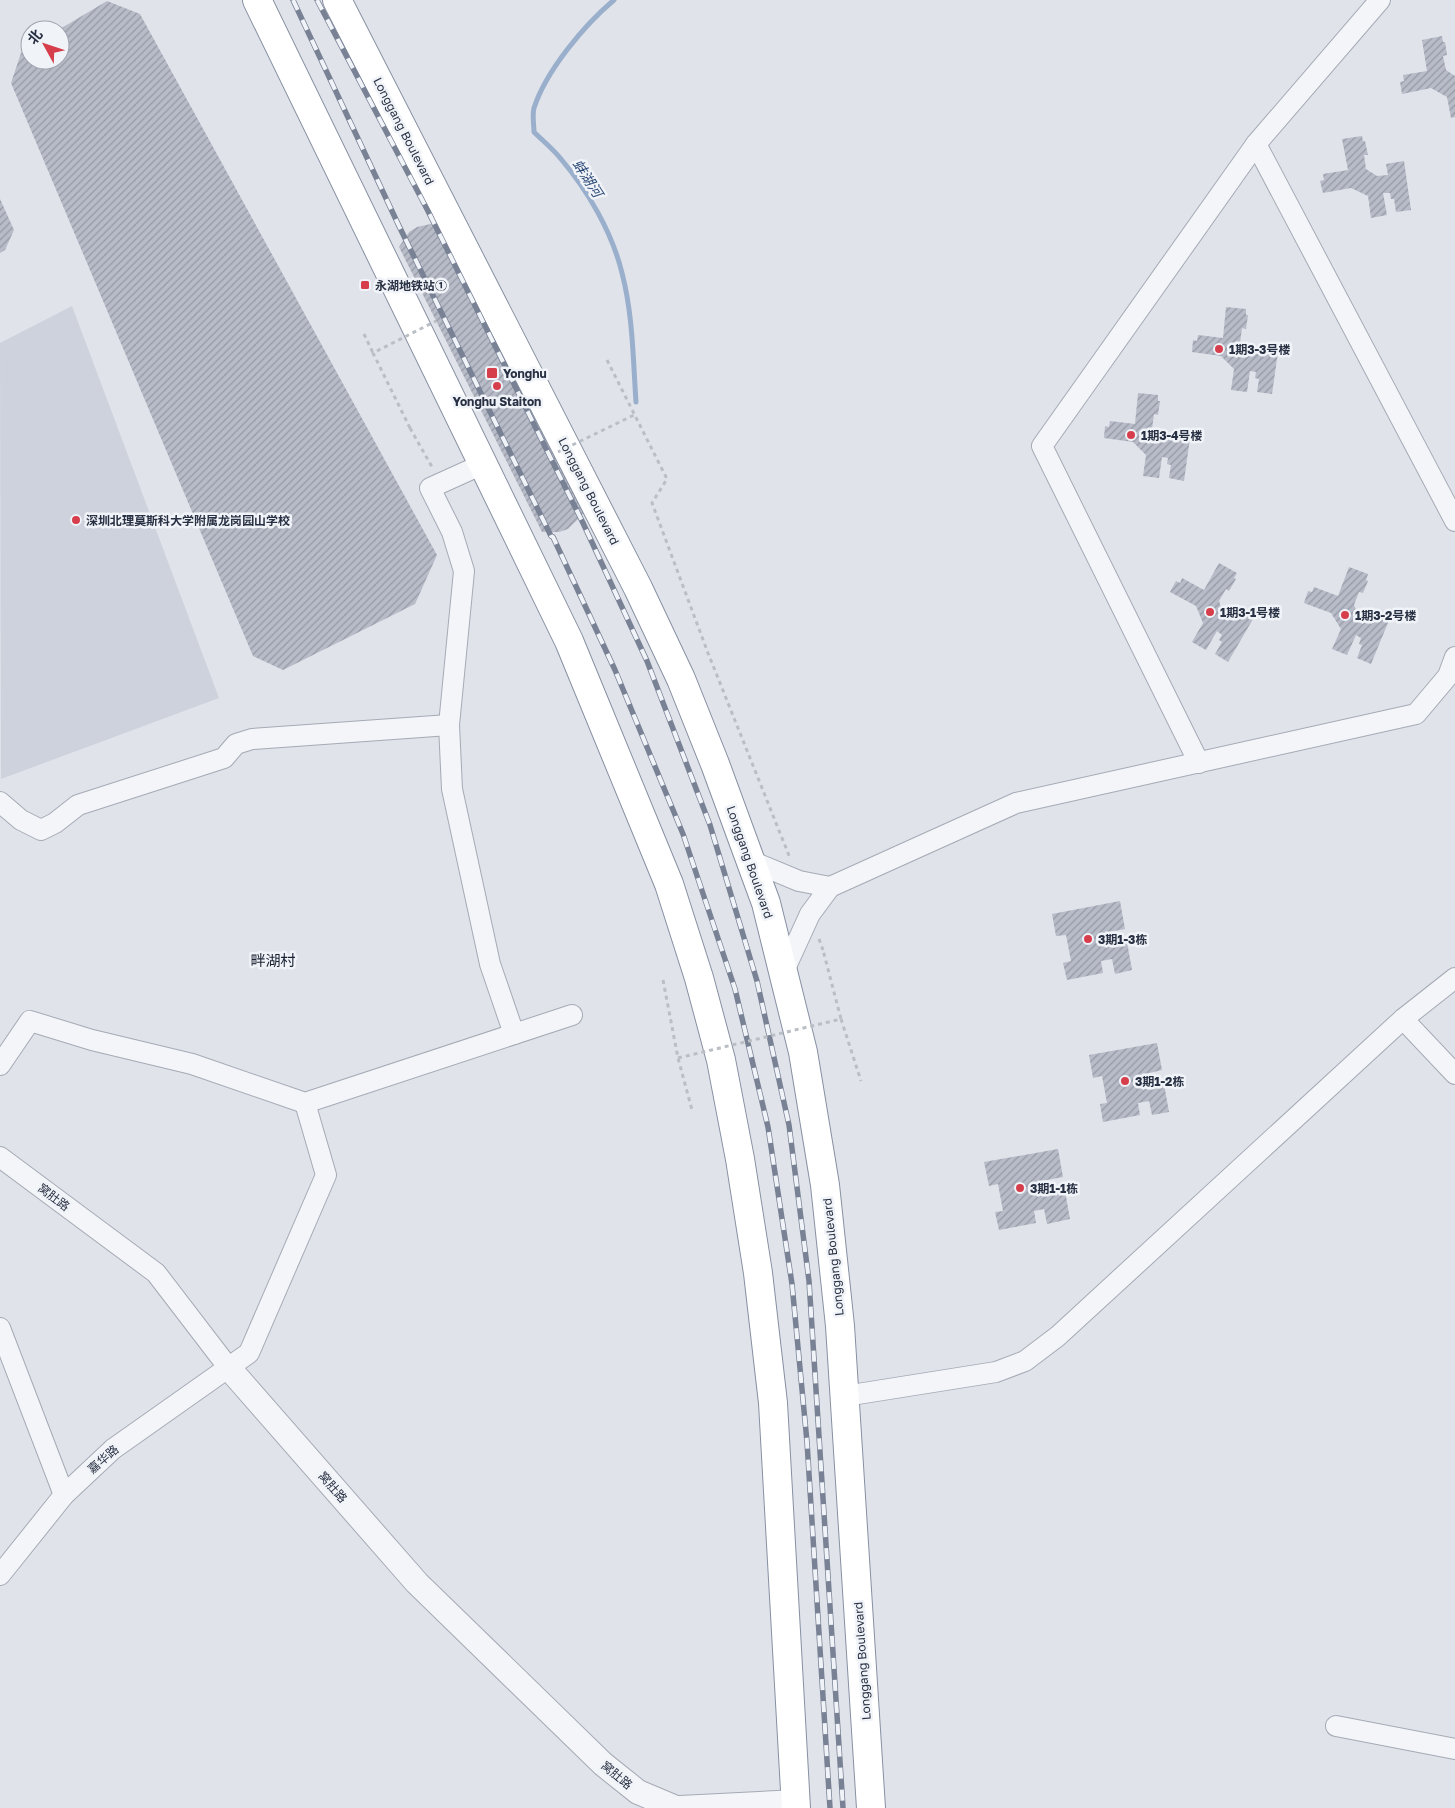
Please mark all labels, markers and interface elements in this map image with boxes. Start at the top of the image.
north arrow [20,20,70,70]
text: 北 [24,25,46,47]
street label: Longgang Boulevard [370,75,438,187]
water label: 蚌湖河 [569,156,608,203]
place label: 永湖地铁站① [375,278,447,293]
marker: 永湖地铁站① [359,279,371,291]
place label: 1期3-3号楼 [1229,342,1290,357]
marker: 1期3-3号楼 [1213,343,1225,355]
marker: Yonghu [485,366,499,380]
place label: Yonghu [503,366,547,381]
marker: Yonghu Staiton [491,380,503,392]
place label: Yonghu Staiton [453,394,541,409]
place label: 1期3-4号楼 [1141,428,1203,443]
marker: 1期3-4号楼 [1125,429,1137,441]
street label: Longgang Boulevard [555,435,623,547]
place label: 深圳北理莫斯科大学附属龙岗园山学校 [86,513,290,528]
marker: 深圳北理莫斯科大学附属龙岗园山学校 [70,514,82,526]
place label: 1期3-1号楼 [1220,605,1280,620]
marker: 1期3-1号楼 [1204,606,1216,618]
place label: 1期3-2号楼 [1355,608,1416,623]
marker: 1期3-2号楼 [1339,609,1351,621]
street label: Longgang Boulevard [724,803,776,921]
place label: 3期1-3栋 [1098,932,1147,947]
marker: 3期1-3栋 [1082,933,1094,945]
district label: 畔湖村 [250,951,296,969]
place label: 3期1-2栋 [1135,1074,1184,1089]
marker: 3期1-2栋 [1119,1075,1131,1087]
street label: 窝肚路 [35,1180,73,1214]
place label: 3期1-1栋 [1030,1181,1078,1196]
marker: 3期1-1栋 [1014,1182,1026,1194]
street label: Longgang Boulevard [819,1197,847,1317]
street label: 嘉华路 [84,1442,122,1476]
street label: 窝肚路 [316,1468,350,1506]
street label: Longgang Boulevard [850,1601,874,1721]
street label: 窝肚路 [598,1758,636,1792]

